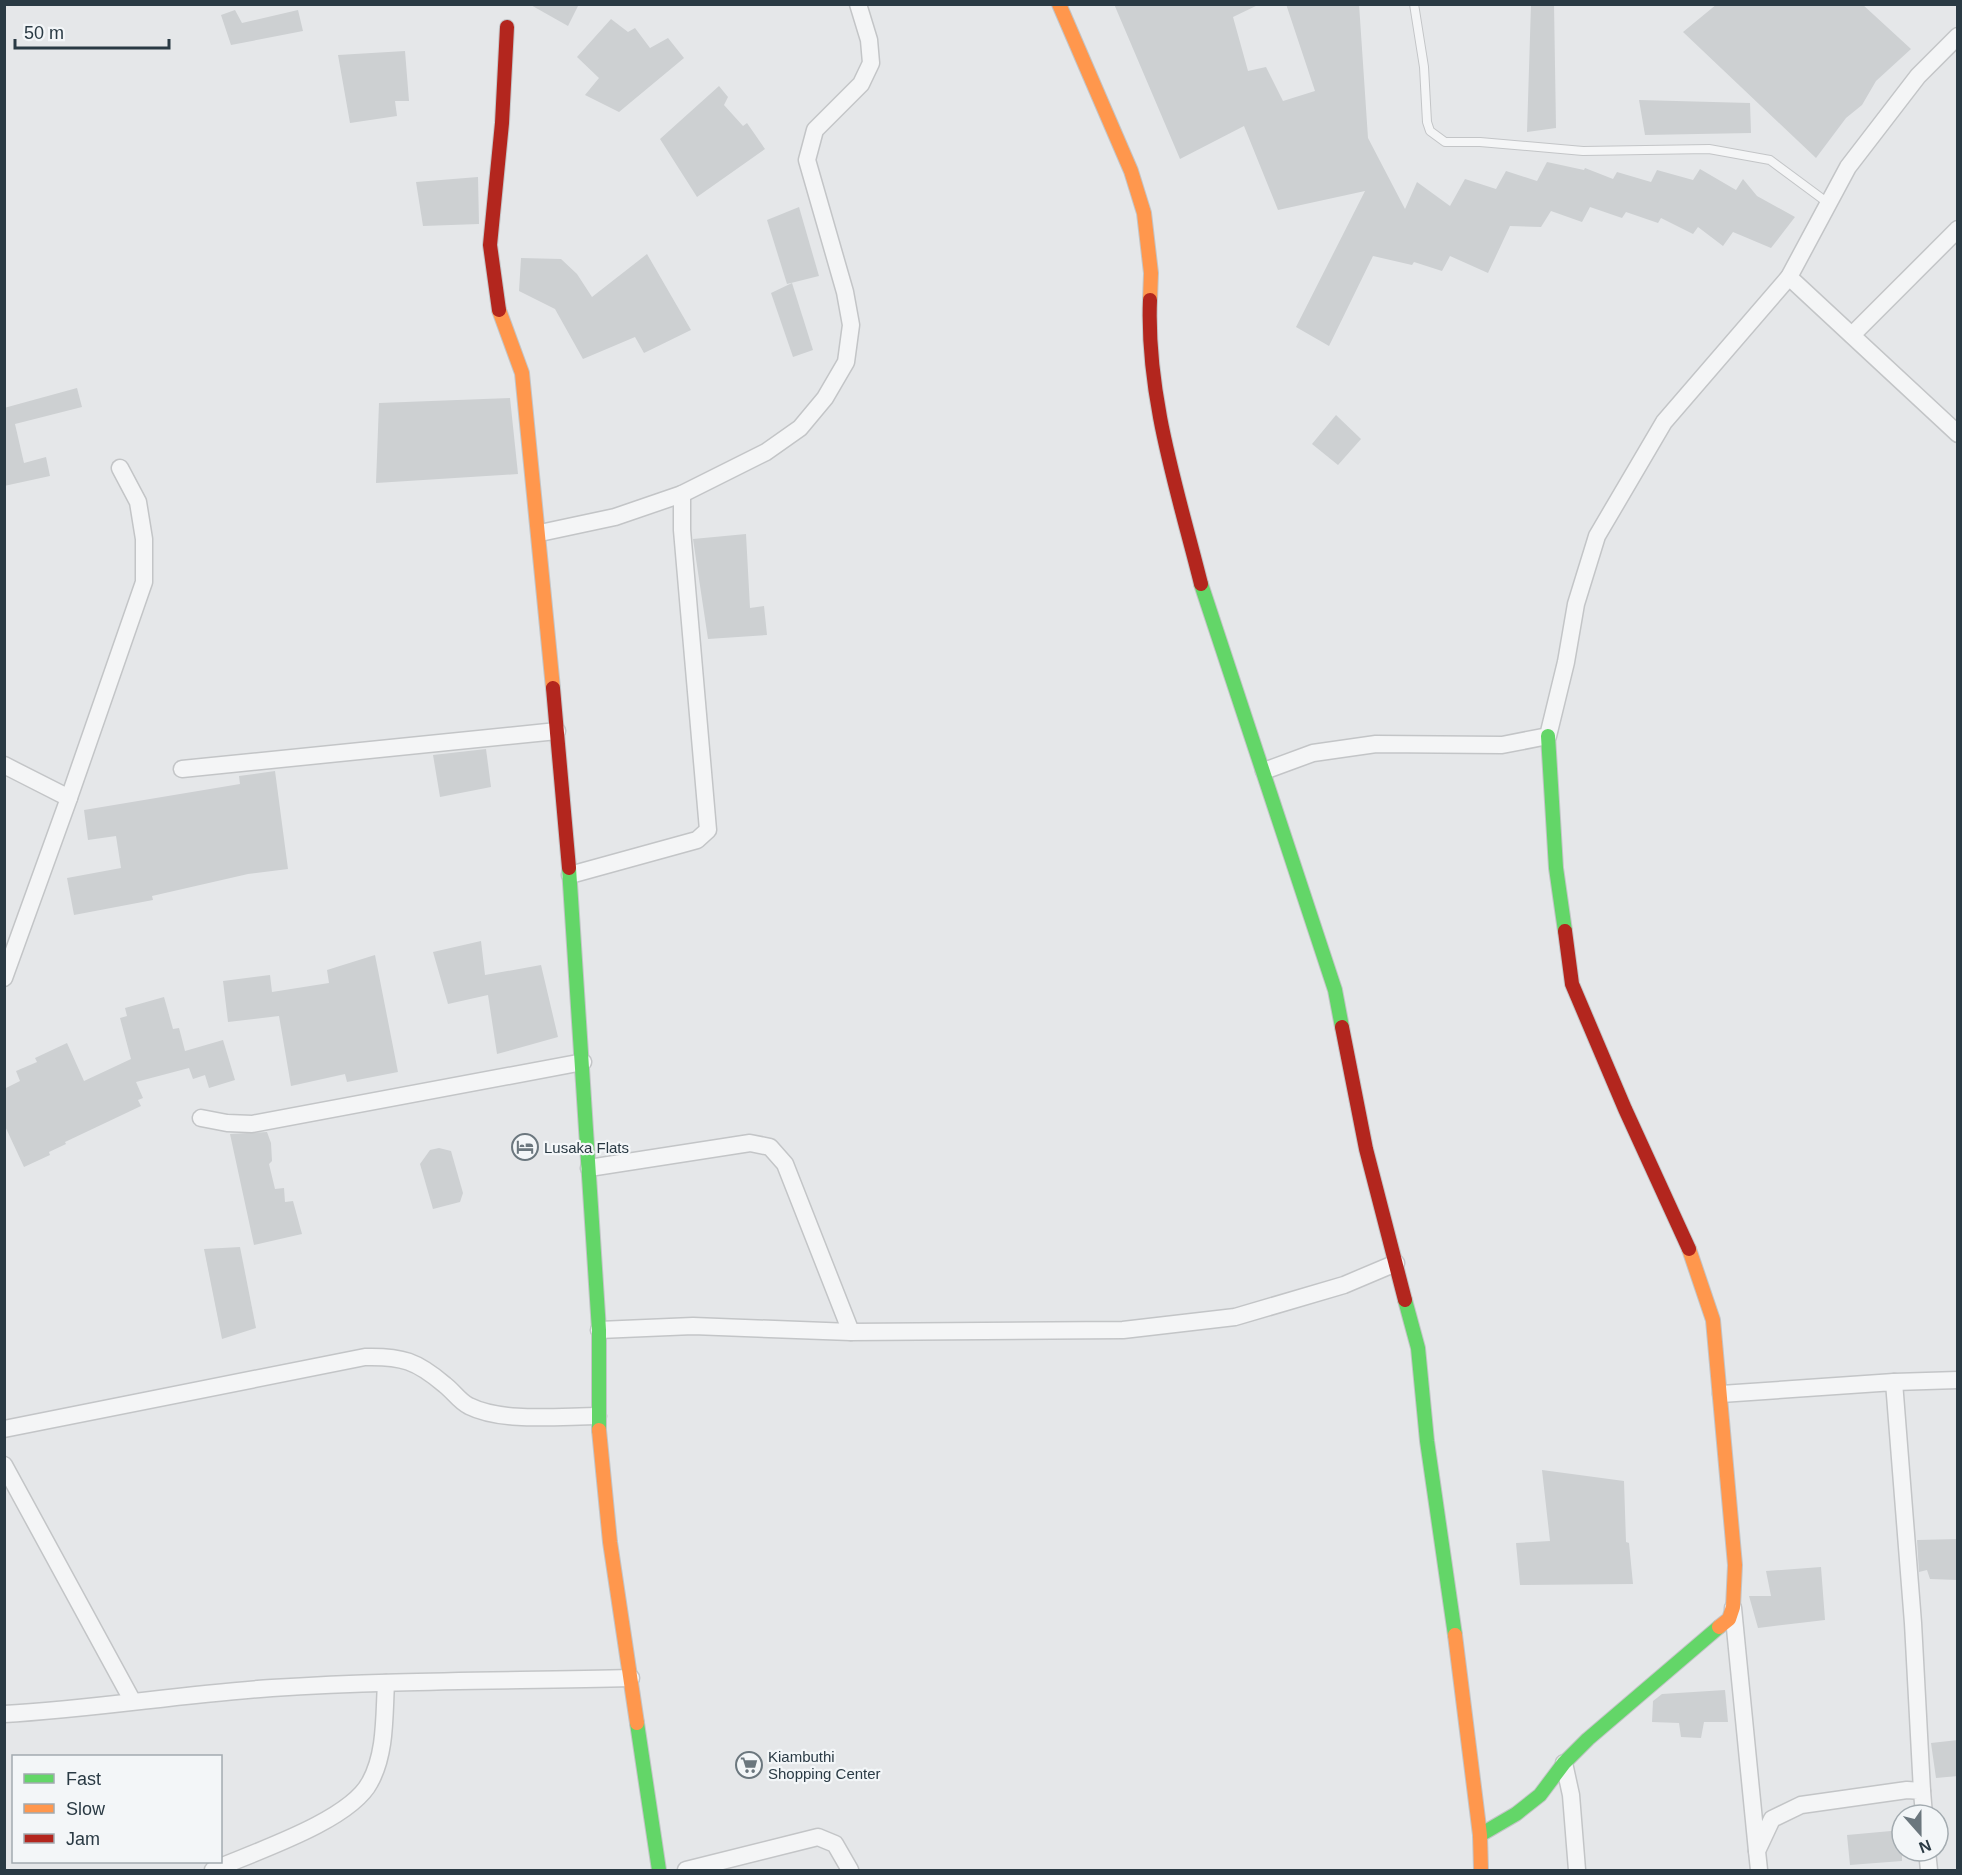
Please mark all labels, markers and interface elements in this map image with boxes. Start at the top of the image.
scale bar [15,12,170,50]
text: 50 m [24,23,64,43]
hotel icon: Lusaka Flats [510,1132,540,1162]
place label: Lusaka Flats [544,1139,629,1156]
place label: Kiambuthi Shopping Center [768,1748,881,1782]
supermarket icon: Kiambuthi Shopping Center [734,1750,764,1780]
legend [12,1755,222,1863]
text: Fast [66,1769,101,1789]
text: Slow [66,1799,106,1819]
north arrow [1890,1803,1950,1863]
text: Jam [66,1829,100,1849]
text: N [1917,1837,1934,1857]

